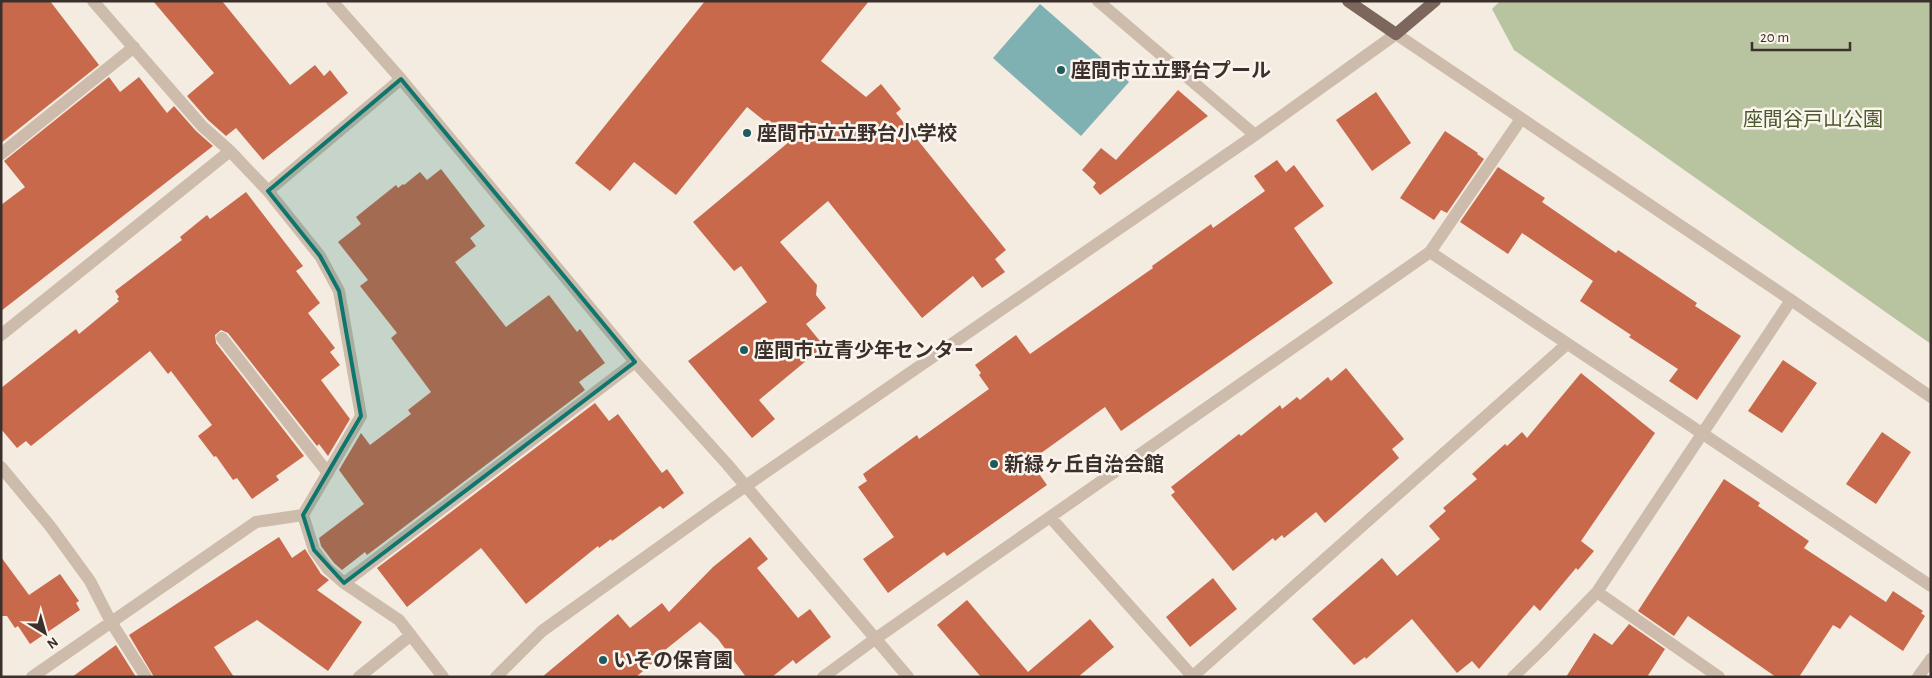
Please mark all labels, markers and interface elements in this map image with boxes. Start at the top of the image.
scale bar [1752,20,1850,52]
text: 20 m [1760,30,1789,45]
place label: 座間市立立野台プール [1071,60,1271,81]
marker: 座間市立立野台プール [1055,64,1067,76]
park label: 座間谷戸山公園 [1743,108,1883,130]
place label: 座間市立立野台小学校 [757,122,957,144]
marker: 座間市立立野台小学校 [741,127,753,139]
place label: 座間市立青少年センター [754,339,974,361]
marker: 座間市立青少年センター [738,344,750,356]
place label: 新緑ヶ丘自治会館 [1004,454,1164,475]
marker: 新緑ヶ丘自治会館 [988,458,1000,470]
north arrow [20,608,70,658]
text: N [44,634,60,651]
place label: いその保育園 [613,650,733,671]
marker: いその保育園 [597,654,609,666]

